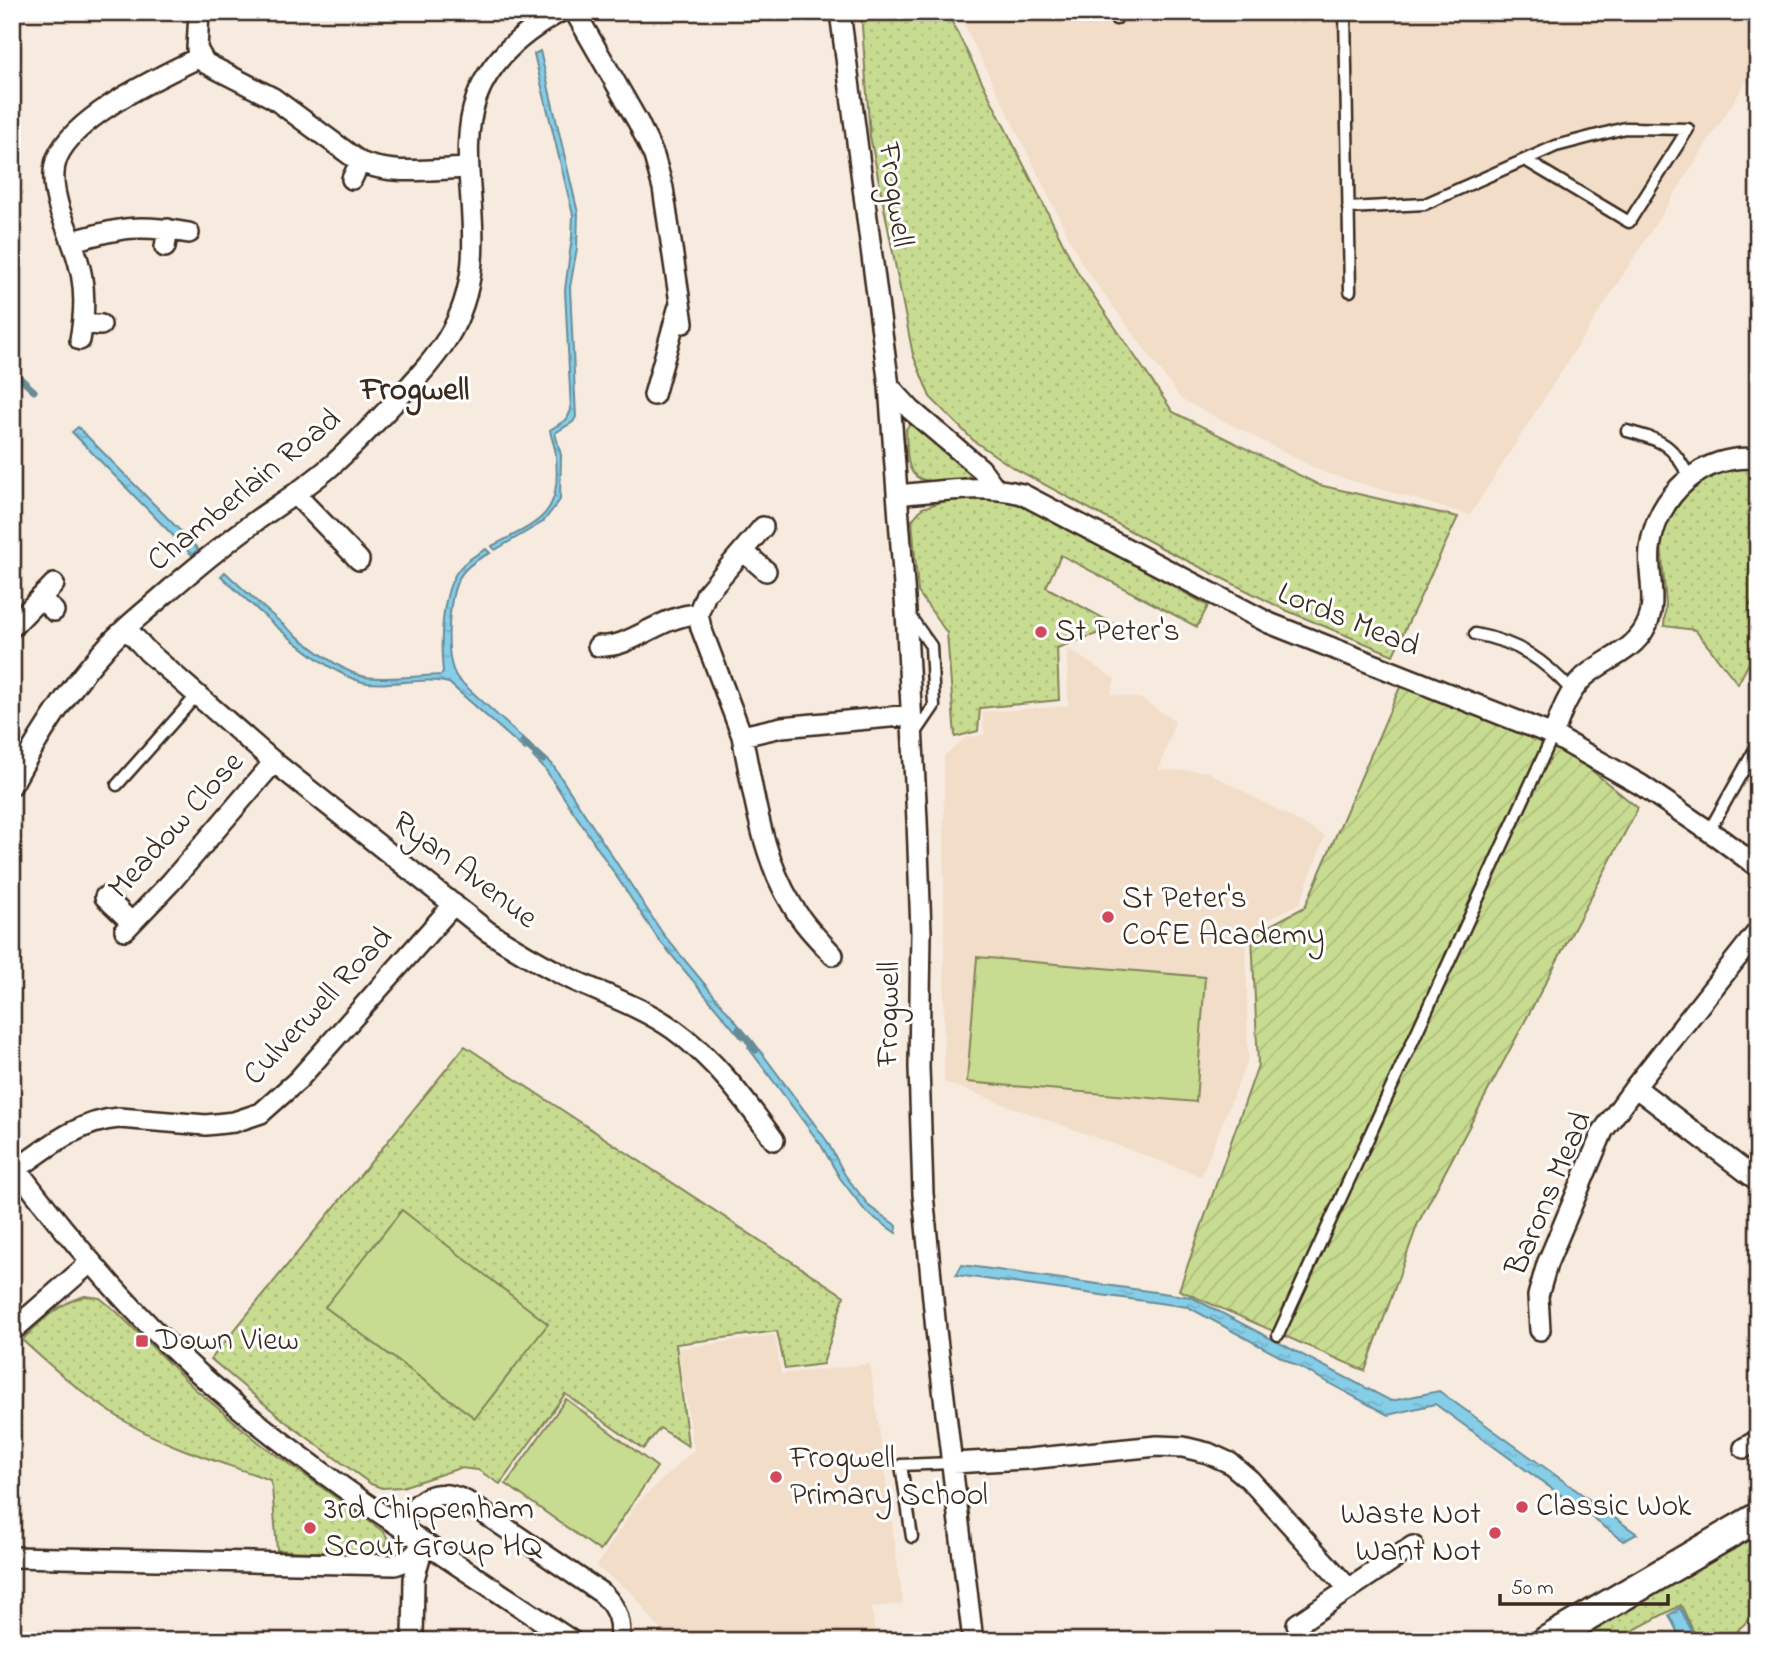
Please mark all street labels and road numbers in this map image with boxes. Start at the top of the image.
street label: Frogwell [863,139,925,250]
street label: Chamberlain Road [138,398,352,584]
street label: Lords Mead [1270,571,1426,671]
street label: Meadow Close [98,741,257,910]
street label: Ryan Avenue [381,800,547,942]
street label: Culverwell Road [233,917,405,1097]
street label: Frogwell [866,961,914,1068]
street label: Barons Mead [1494,1105,1606,1284]

